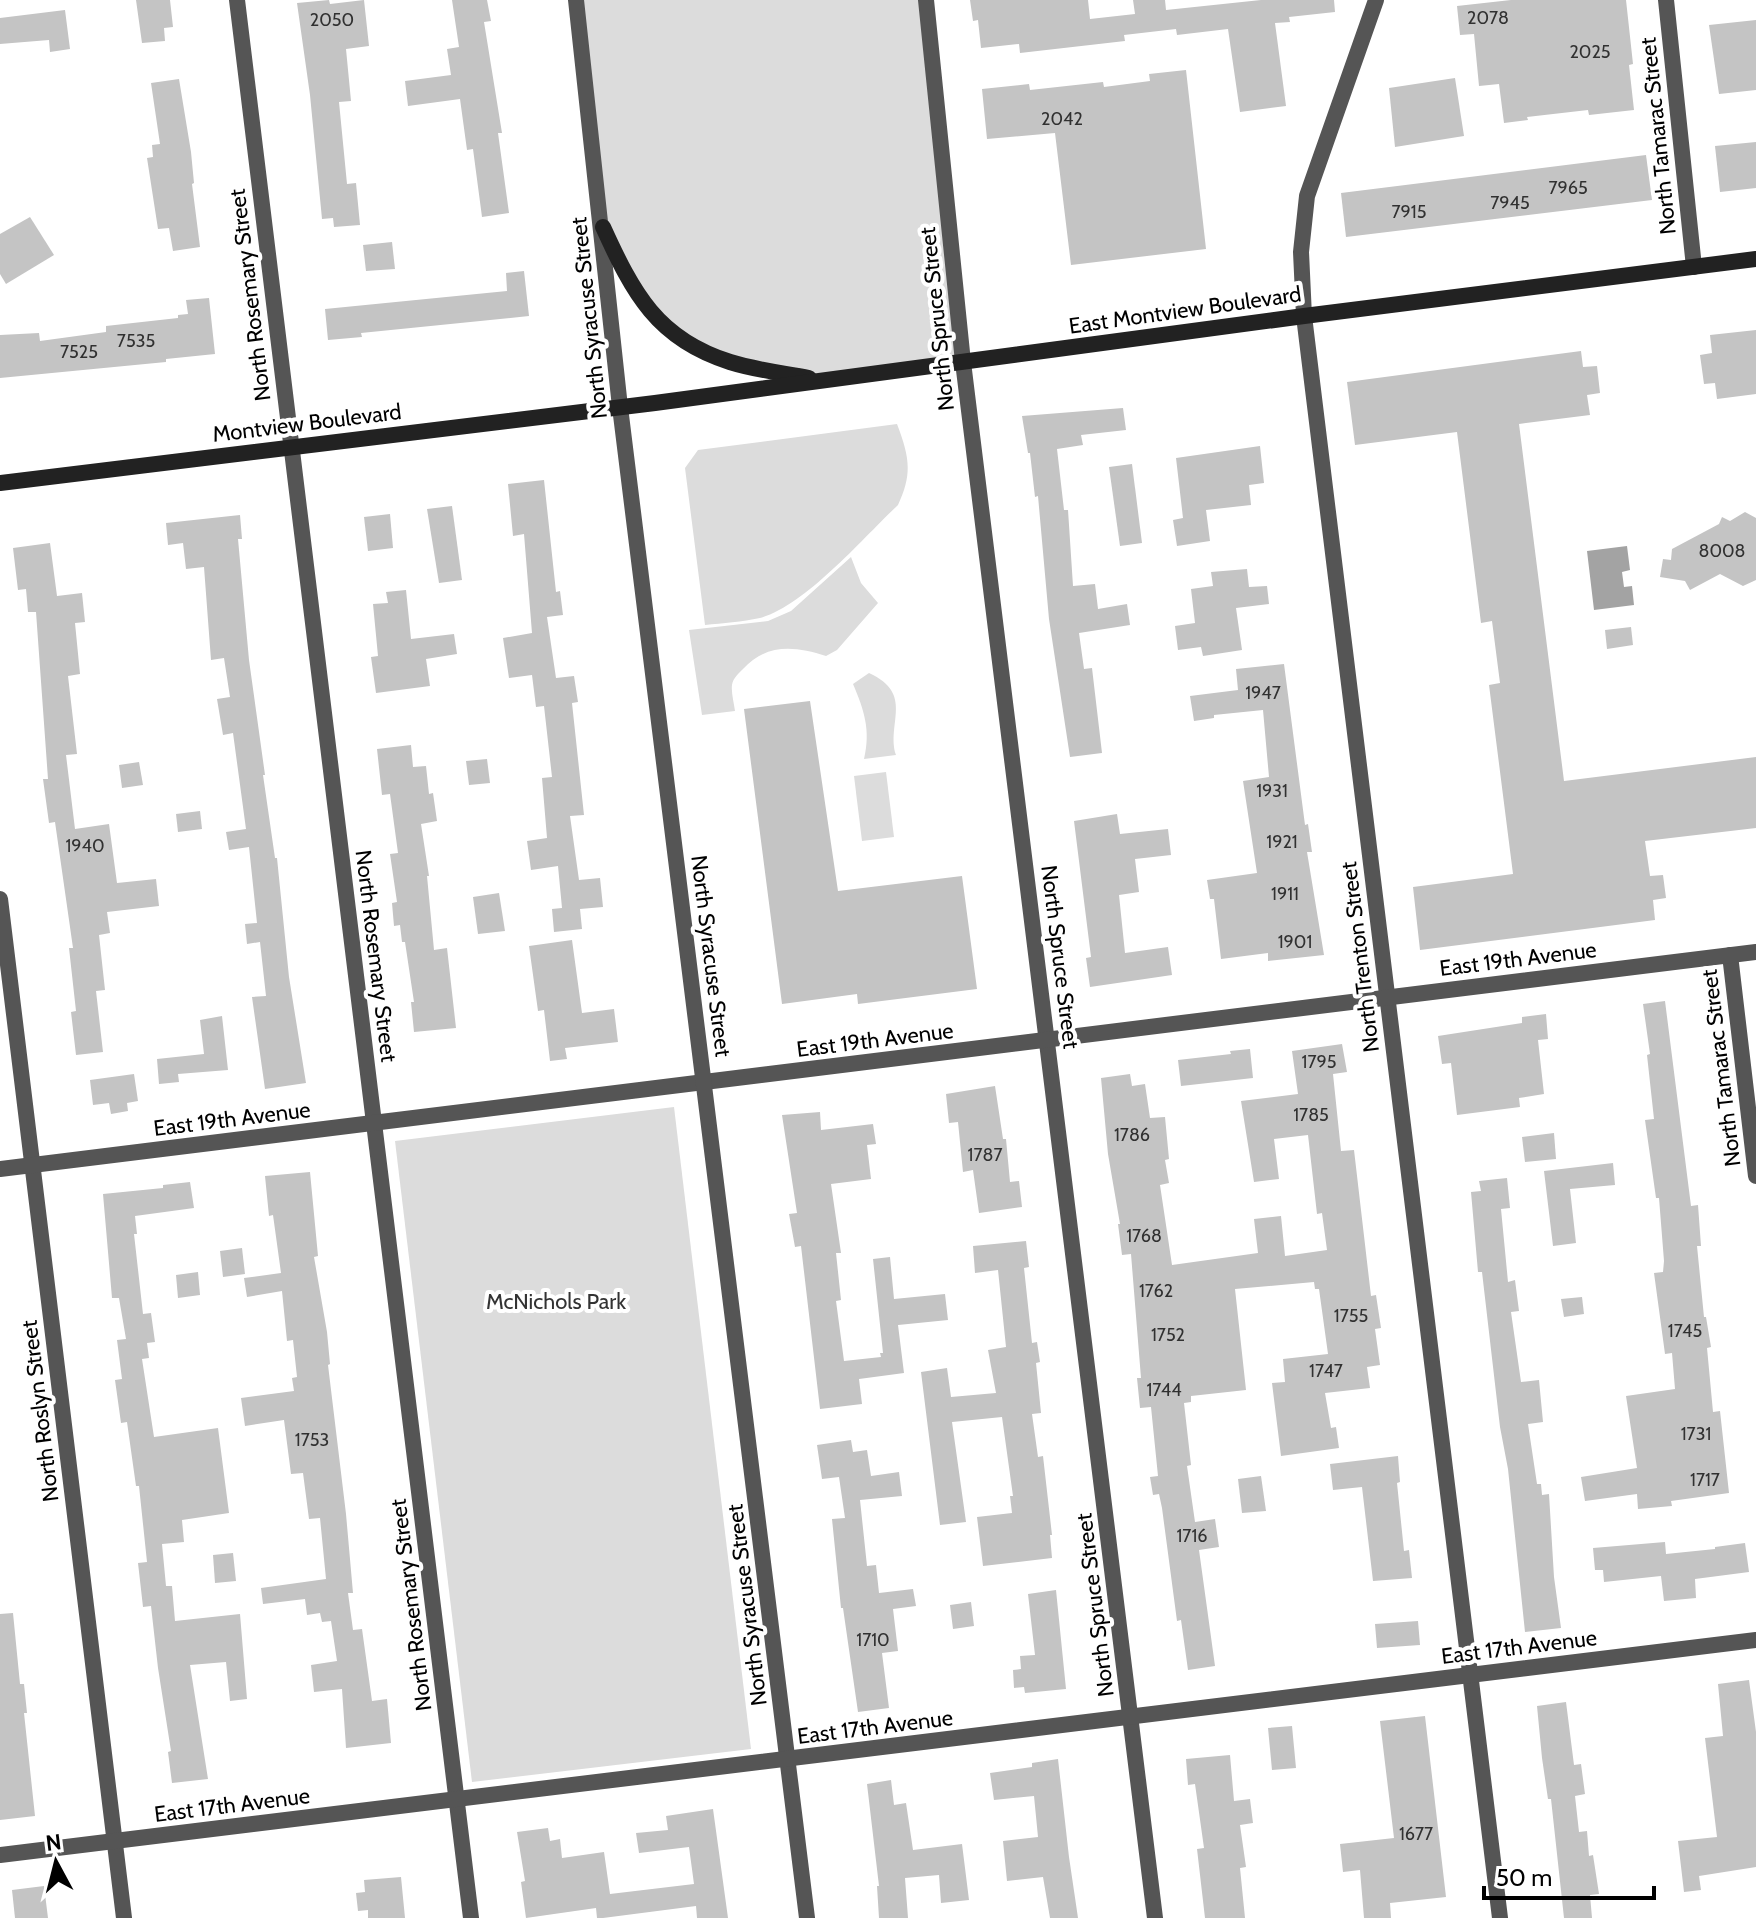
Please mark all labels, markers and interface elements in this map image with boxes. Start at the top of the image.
house number: 2078 [1467,7,1509,29]
house number: 2050 [310,9,354,31]
street label: North Tamarac Street [1634,35,1682,236]
house number: 2025 [1569,41,1611,63]
house number: 2042 [1041,108,1083,130]
house number: 7965 [1548,177,1588,199]
street label: North Rosemary Street [224,187,276,402]
house number: 7945 [1490,192,1530,214]
house number: 7915 [1392,201,1426,223]
street label: North Syracuse Street [565,215,613,420]
street label: North Spruce Street [914,225,960,412]
street label: East Montview Boulevard [1067,280,1303,340]
house number: 7535 [117,330,155,352]
house number: 7525 [60,341,98,363]
street label: Montview Boulevard [211,398,403,448]
house number: 8008 [1699,540,1745,562]
house number: 1947 [1245,682,1281,704]
house number: 1931 [1256,780,1288,802]
house number: 1921 [1266,831,1298,853]
house number: 1940 [65,835,105,857]
street label: North Rosemary Street [350,849,402,1064]
street label: North Syracuse Street [685,854,737,1059]
street label: North Trenton Street [1335,860,1385,1054]
street label: North Spruce Street [1035,864,1085,1051]
house number: 1911 [1271,883,1299,905]
house number: 1901 [1278,931,1312,953]
street label: East 19th Avenue [1438,936,1598,982]
street label: North Tamarac Street [1695,967,1746,1168]
street label: East 19th Avenue [795,1017,955,1063]
house number: 1795 [1302,1051,1336,1073]
street label: East 19th Avenue [152,1096,312,1142]
house number: 1785 [1293,1104,1329,1126]
house number: 1786 [1114,1124,1150,1146]
house number: 1787 [968,1144,1002,1166]
house number: 1768 [1126,1225,1162,1247]
house number: 1762 [1139,1280,1173,1302]
park label: McNichols Park [486,1288,626,1315]
house number: 1755 [1334,1305,1368,1327]
street label: North Roslyn Street [15,1318,65,1503]
house number: 1745 [1668,1320,1702,1342]
house number: 1752 [1151,1324,1185,1346]
house number: 1747 [1309,1360,1343,1382]
house number: 1744 [1146,1379,1182,1401]
house number: 1731 [1681,1423,1711,1445]
house number: 1753 [295,1429,329,1451]
house number: 1717 [1690,1469,1720,1491]
street label: North Rosemary Street [385,1497,437,1712]
street label: North Syracuse Street [721,1502,773,1707]
street label: North Spruce Street [1070,1511,1120,1698]
house number: 1716 [1176,1525,1208,1547]
street label: East 17th Avenue [1440,1624,1598,1670]
house number: 1710 [856,1629,890,1651]
street label: East 17th Avenue [796,1704,954,1750]
street label: East 17th Avenue [153,1782,311,1828]
north arrow [16,1822,96,1902]
house number: 1677 [1399,1823,1433,1845]
text: N [44,1828,63,1857]
scale bar [1484,1850,1654,1900]
text: 50 m [1496,1863,1552,1892]

